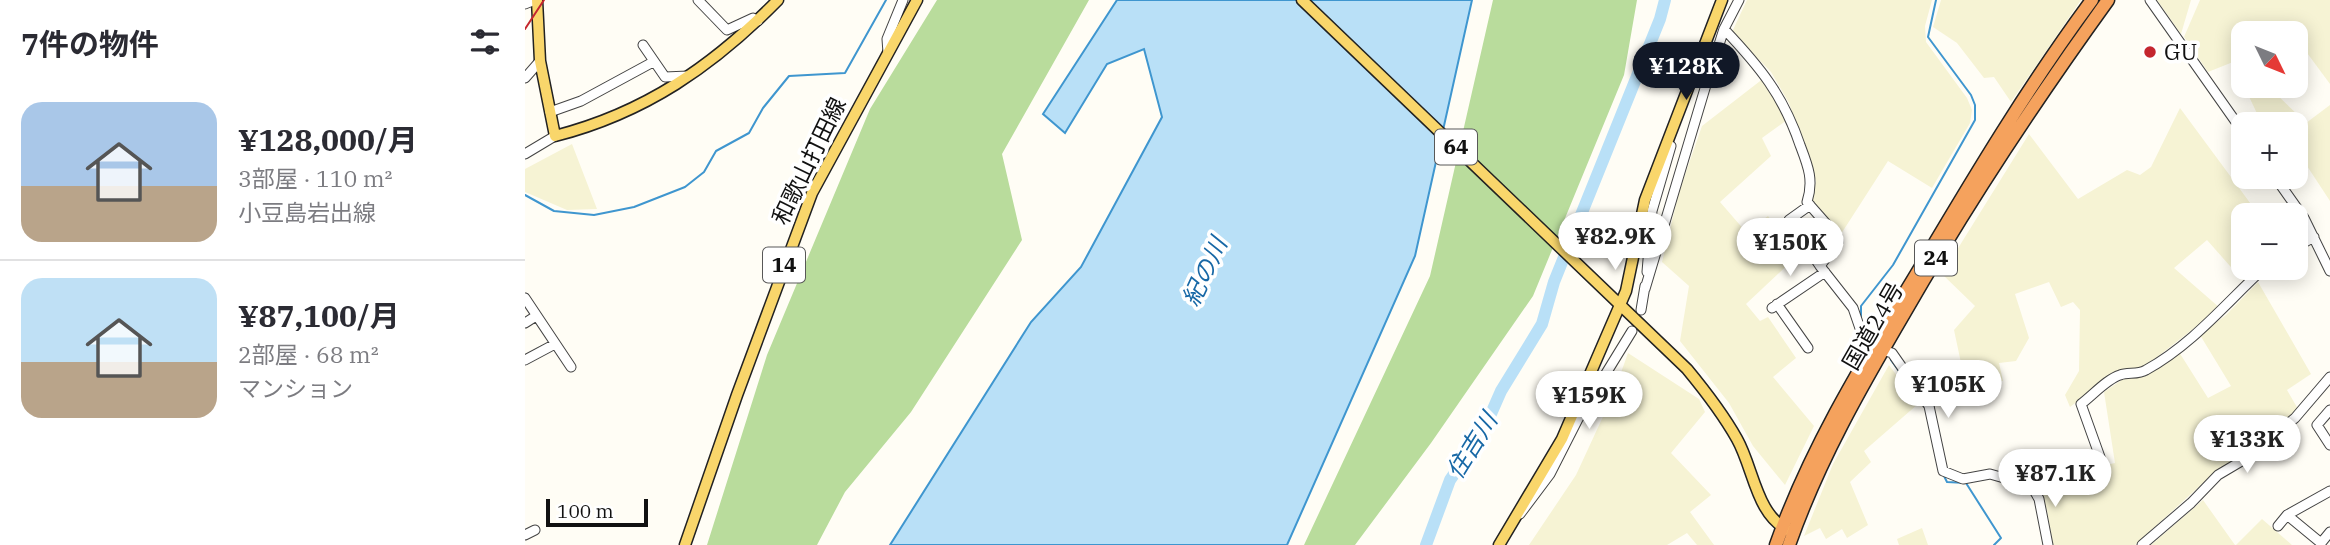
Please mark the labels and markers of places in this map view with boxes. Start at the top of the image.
place label: GU [2164,36,2198,66]
pin: ¥128K [1637,42,1735,102]
marker: GU [2142,44,2158,60]
pin: ¥82.9K [1558,212,1672,272]
pin: ¥150K [1741,218,1839,278]
pin: ¥105K [1899,360,1997,420]
pin: ¥159K [1540,372,1638,431]
pin: ¥133K [2198,416,2296,475]
pin: ¥87.1K [1998,449,2112,509]

